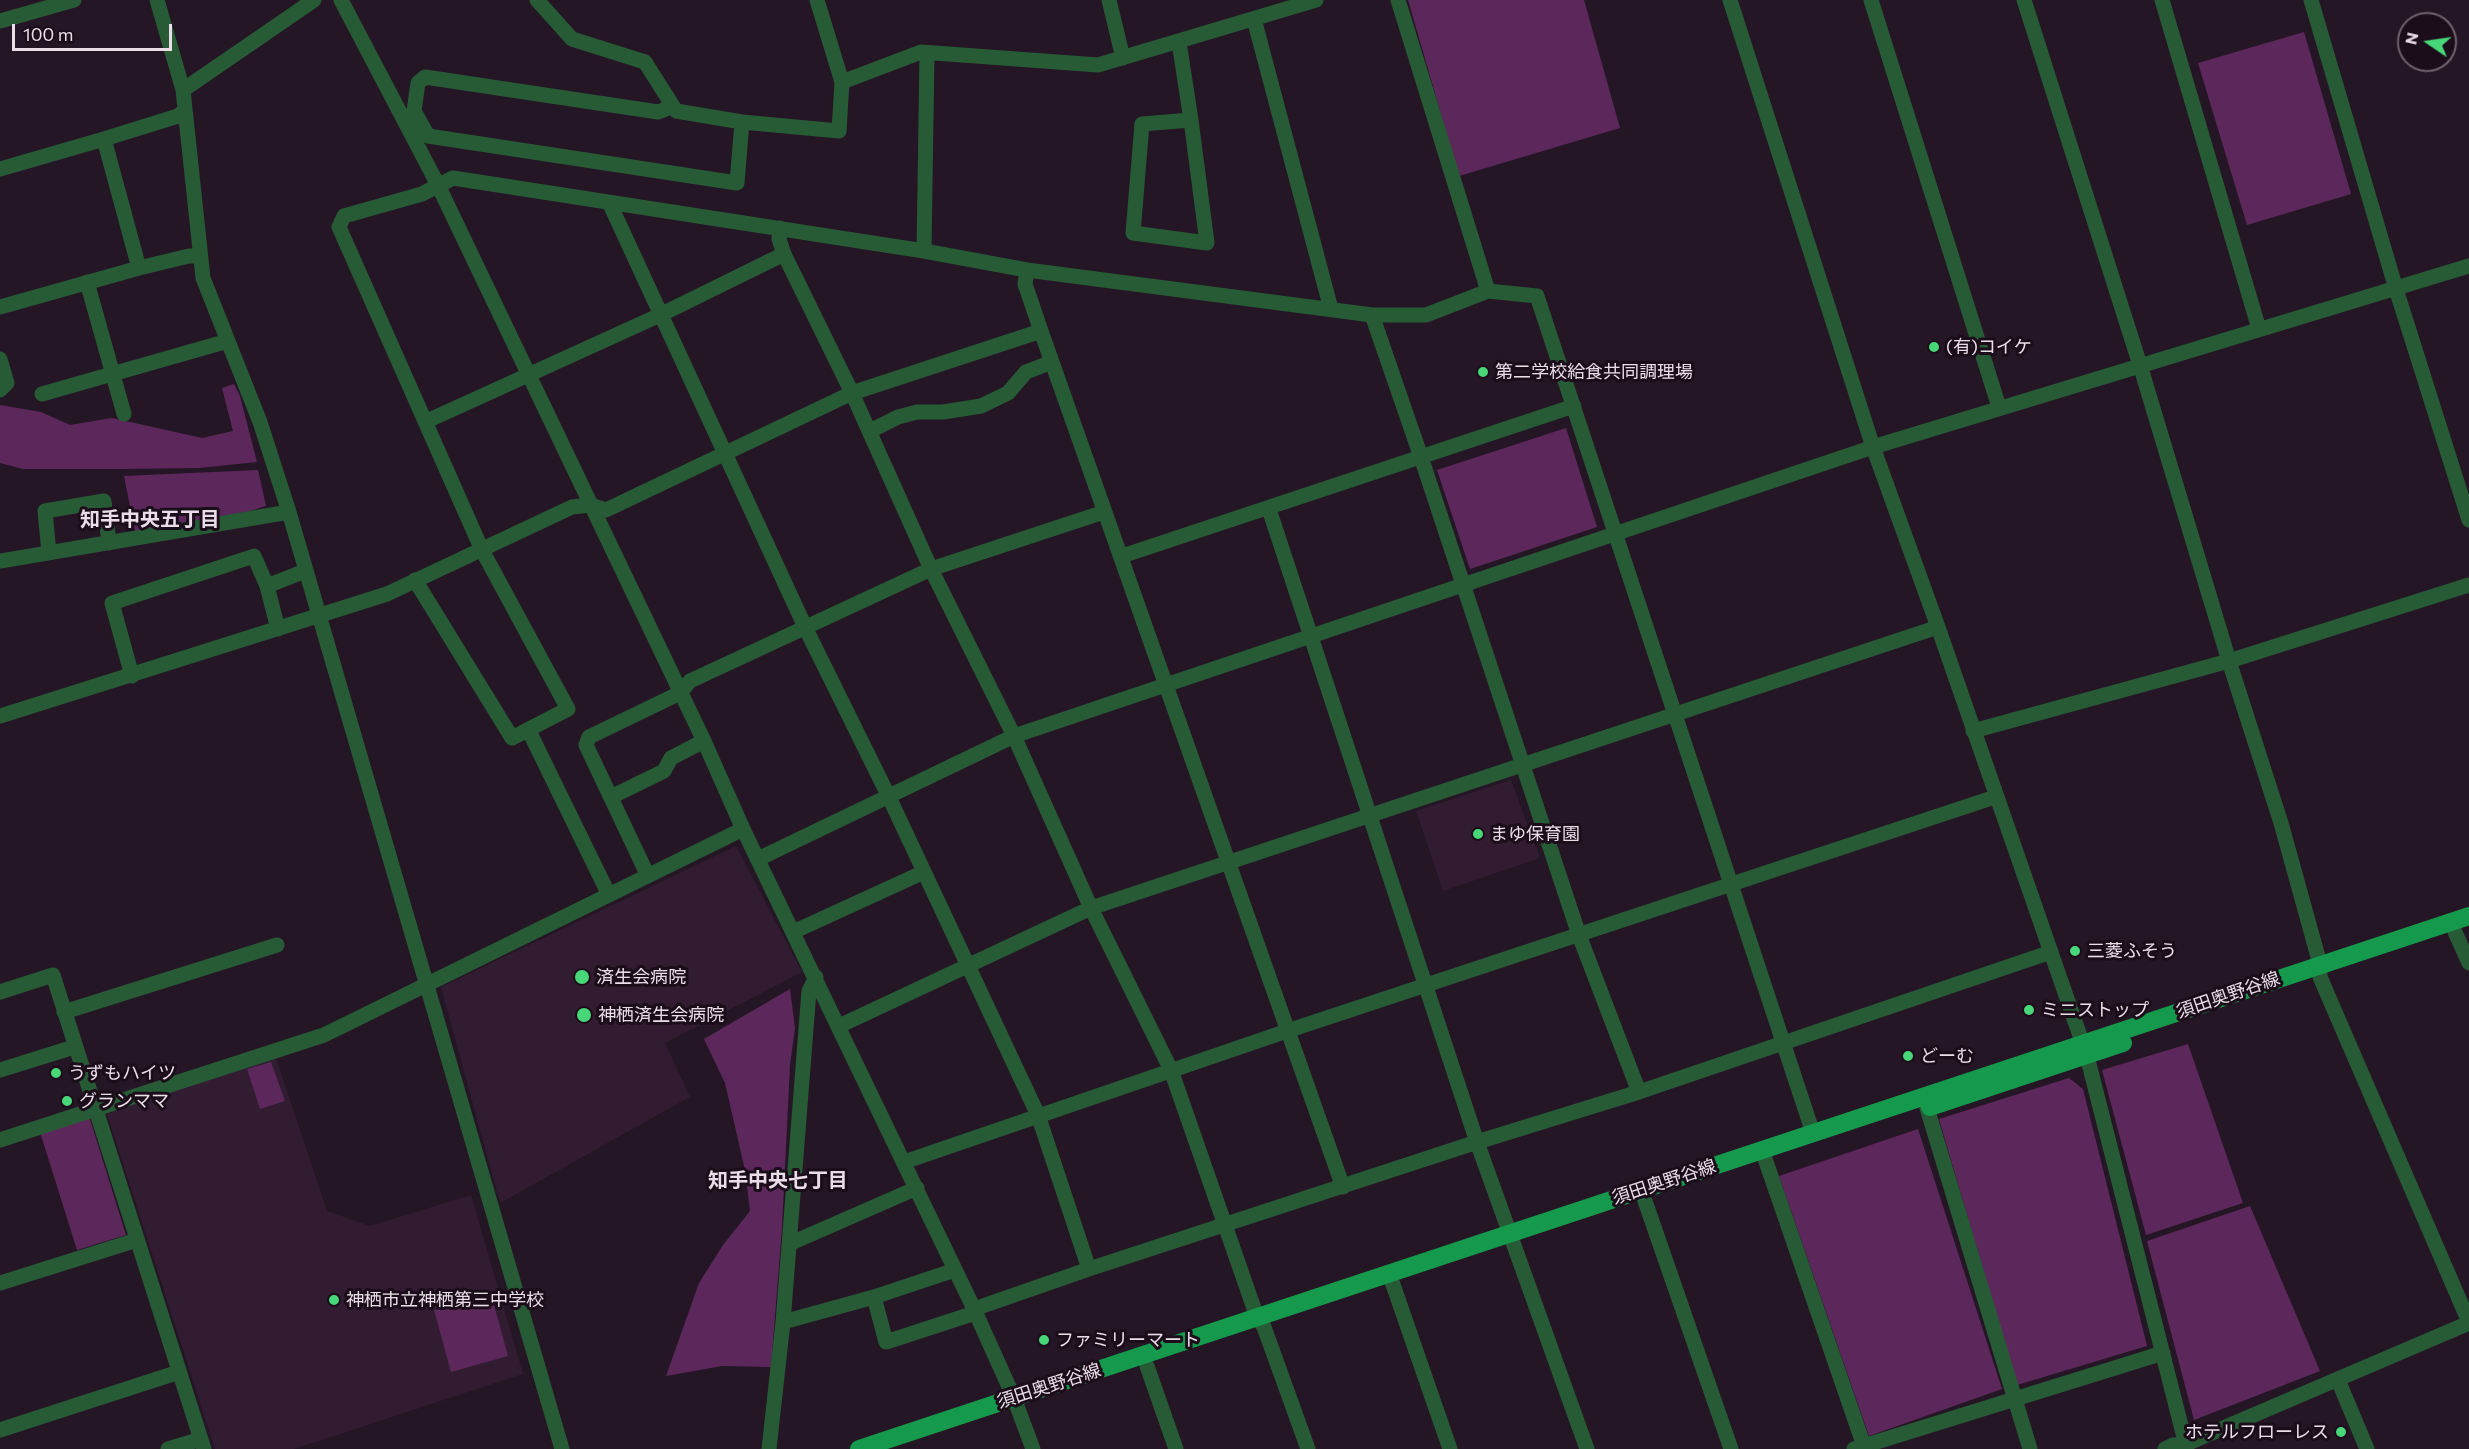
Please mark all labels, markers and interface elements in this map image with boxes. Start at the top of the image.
scale bar [15,12,176,50]
north arrow [2397,12,2457,72]
text: 100 m [23,23,73,45]
text: N [2400,30,2422,46]
place label: (有)コイケ [1946,336,2032,358]
marker: (有)コイケ [1927,340,1941,354]
place label: 第二学校給食共同調理場 [1495,361,1693,383]
marker: 第二学校給食共同調理場 [1476,365,1490,379]
district label: 知手中央五丁目 [80,507,220,531]
place label: まゆ保育園 [1490,823,1580,845]
marker: まゆ保育園 [1471,827,1485,841]
place label: 三菱ふそう [2087,940,2177,962]
marker: 三菱ふそう [2068,944,2082,958]
place label: 済生会病院 [596,966,686,988]
street label: 須田奥野谷線 [2173,967,2283,1023]
marker: 済生会病院 [573,968,591,986]
place label: ミニストップ [2041,999,2149,1021]
marker: ミニストップ [2022,1003,2036,1017]
place label: 神栖済生会病院 [598,1004,724,1026]
marker: 神栖済生会病院 [575,1006,593,1024]
place label: どーむ [1920,1045,1974,1067]
marker: どーむ [1901,1049,1915,1063]
place label: うずもハイツ [68,1062,176,1084]
marker: うずもハイツ [49,1066,63,1080]
place label: グランママ [79,1090,169,1112]
marker: グランママ [60,1094,74,1108]
street label: 須田奥野谷線 [1609,1155,1719,1209]
district label: 知手中央七丁目 [708,1168,848,1192]
place label: 神栖市立神栖第三中学校 [346,1289,544,1311]
marker: 神栖市立神栖第三中学校 [327,1293,341,1307]
place label: ファミリーマート [1056,1329,1200,1351]
marker: ファミリーマート [1037,1333,1051,1347]
street label: 須田奥野谷線 [994,1359,1104,1413]
place label: ホテルフローレス [2185,1421,2329,1443]
marker: ホテルフローレス [2334,1425,2348,1439]

